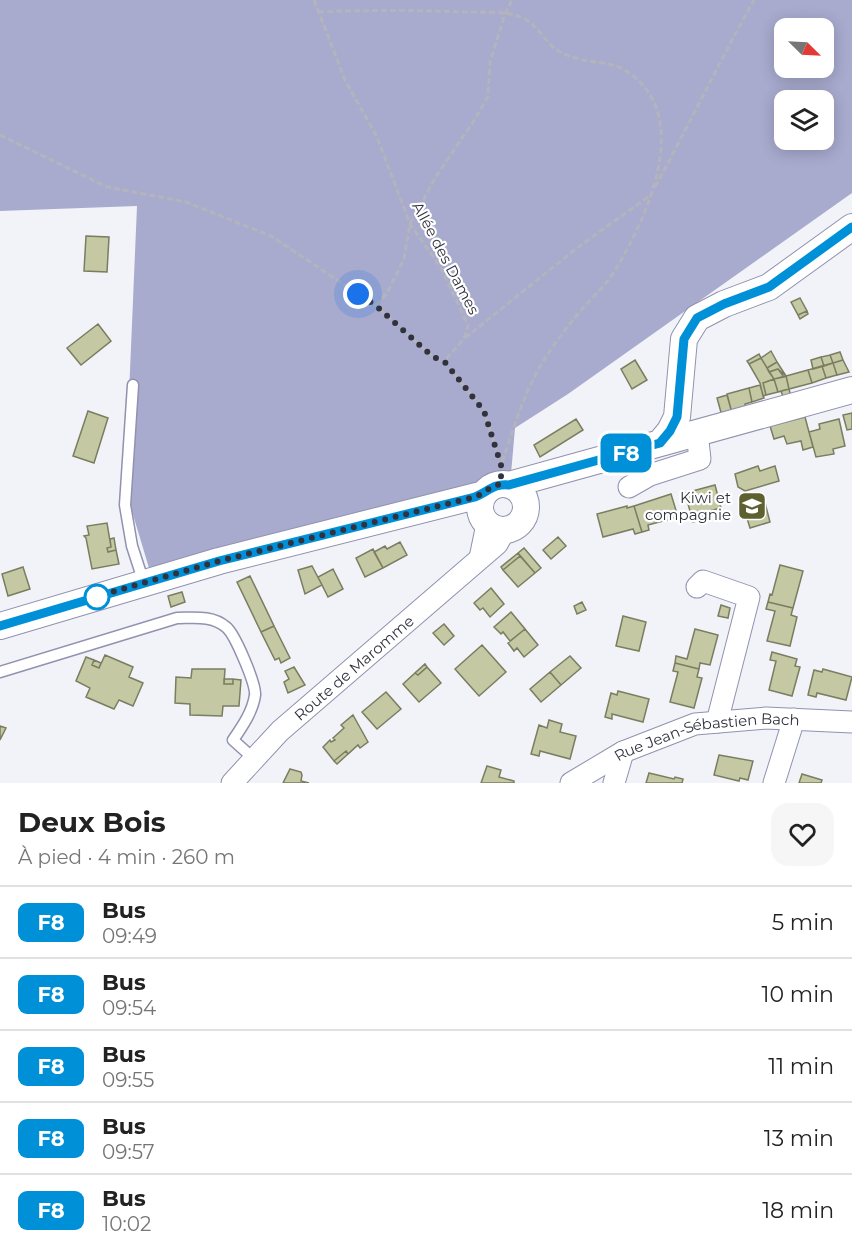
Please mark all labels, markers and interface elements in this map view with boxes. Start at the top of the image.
north arrow [774,18,834,78]
map controls [774,18,834,150]
button: layers [774,90,834,150]
street label: Allée des Dames [408,198,484,318]
your location [343,279,373,309]
line badge: F8 [599,434,653,472]
text: F8 [613,441,640,466]
place label: Kiwi et compagnie [645,488,731,524]
school or university icon: Kiwi et compagnie [736,490,768,522]
unlabelled marker [84,584,110,610]
street label: Route de Maromme [290,611,417,724]
street label: Rue Jean-Sébastien Bach [610,708,800,765]
button: heart [771,803,834,866]
text: Deux Bois [18,805,166,839]
text: À pied · 4 min · 260 m [18,845,235,869]
text: Bus [102,897,146,924]
text: 5 min [772,909,834,936]
text: F8 [38,910,65,935]
text: 09:49 [102,924,157,948]
text: Bus [102,969,146,996]
text: 10 min [762,981,834,1008]
text: F8 [38,982,65,1007]
text: 09:54 [102,996,156,1020]
text: Bus [102,1041,146,1068]
text: 11 min [768,1053,834,1080]
text: F8 [38,1054,65,1079]
text: 09:55 [102,1068,154,1092]
text: Bus [102,1113,146,1140]
text: 13 min [764,1125,834,1152]
text: F8 [38,1126,65,1151]
text: 09:57 [102,1140,154,1164]
text: Bus [102,1185,146,1212]
text: 18 min [762,1197,834,1224]
text: F8 [38,1198,65,1223]
text: 10:02 [102,1212,151,1236]

